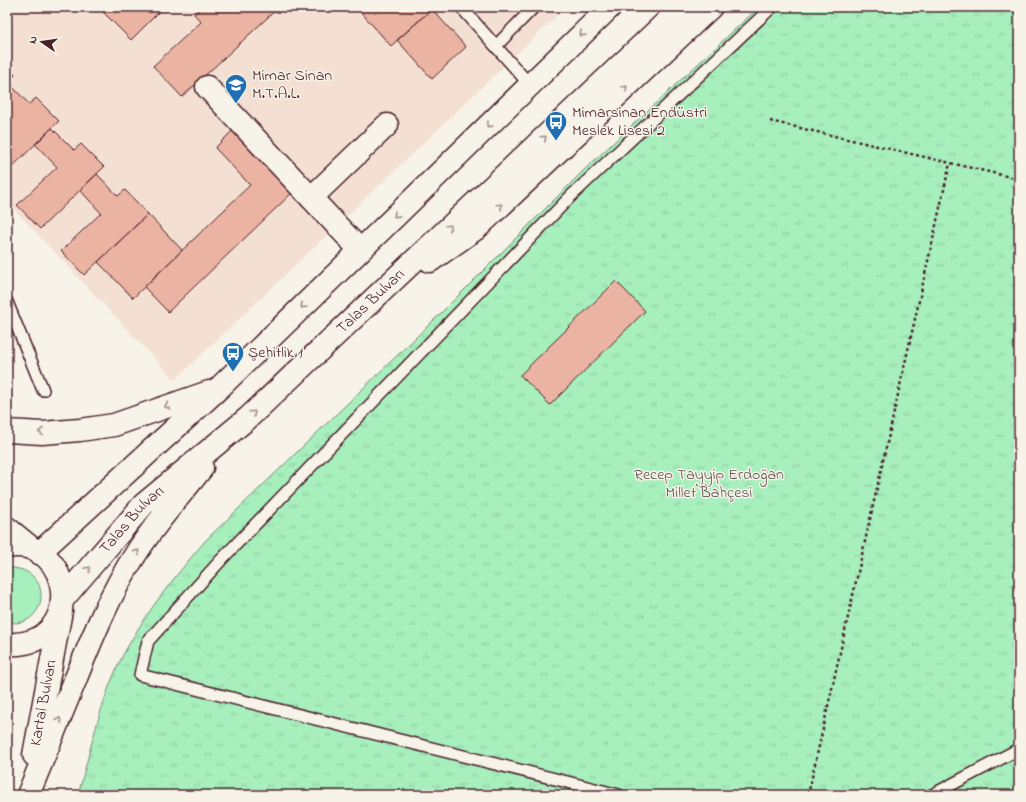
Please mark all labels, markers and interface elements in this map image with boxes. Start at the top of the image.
north arrow [22,22,62,62]
one-way arrow [579,29,587,37]
text: N [25,35,42,45]
place label: Mimar Sinan M.T.A.L. [252,64,332,106]
school or university icon: Mimar Sinan M.T.A.L. [223,72,249,105]
one-way arrow [620,85,628,93]
place label: Mimarsinan Endüstri Meslek Lisesi 2 [572,101,707,143]
bus stop icon: Mimarsinan Endüstri Meslek Lisesi 2 [543,109,569,142]
one-way arrow [486,120,494,128]
one-way arrow [539,135,547,143]
one-way arrow [495,203,503,211]
one-way arrow [393,210,401,218]
one-way arrow [444,224,452,232]
street label: Talas Bulvarı [331,263,411,340]
one-way arrow [300,301,308,309]
bus stop icon: Şehitlik 1 [220,340,246,373]
place label: Şehitlik 1 [248,341,303,365]
one-way arrow [164,401,171,410]
one-way arrow [248,410,256,418]
one-way arrow [38,428,44,436]
park label: Recep Tayyip Erdoğan Millet Bahçesi [634,463,784,505]
street label: Talas Bulvarı [94,480,170,560]
one-way arrow [132,549,140,556]
one-way arrow [84,566,91,574]
street label: Kartal Bulvarı [24,658,64,748]
one-way arrow [54,716,62,723]

